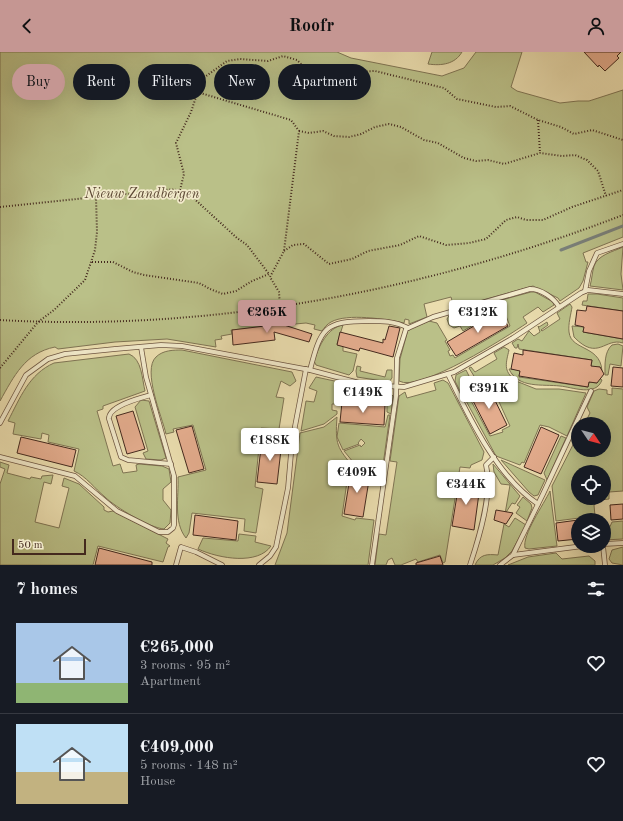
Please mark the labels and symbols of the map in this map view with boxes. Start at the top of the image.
park label: Nieuw Zandbergen [84,187,199,202]
pin: €265K [239,300,295,334]
pin: €312K [450,300,506,334]
pin: €391K [461,376,517,410]
pin: €149K [335,380,391,414]
north arrow [571,417,611,457]
pin: €188K [242,428,298,462]
pin: €409K [329,460,385,494]
pin: €344K [438,472,494,506]
scale bar [12,537,86,556]

